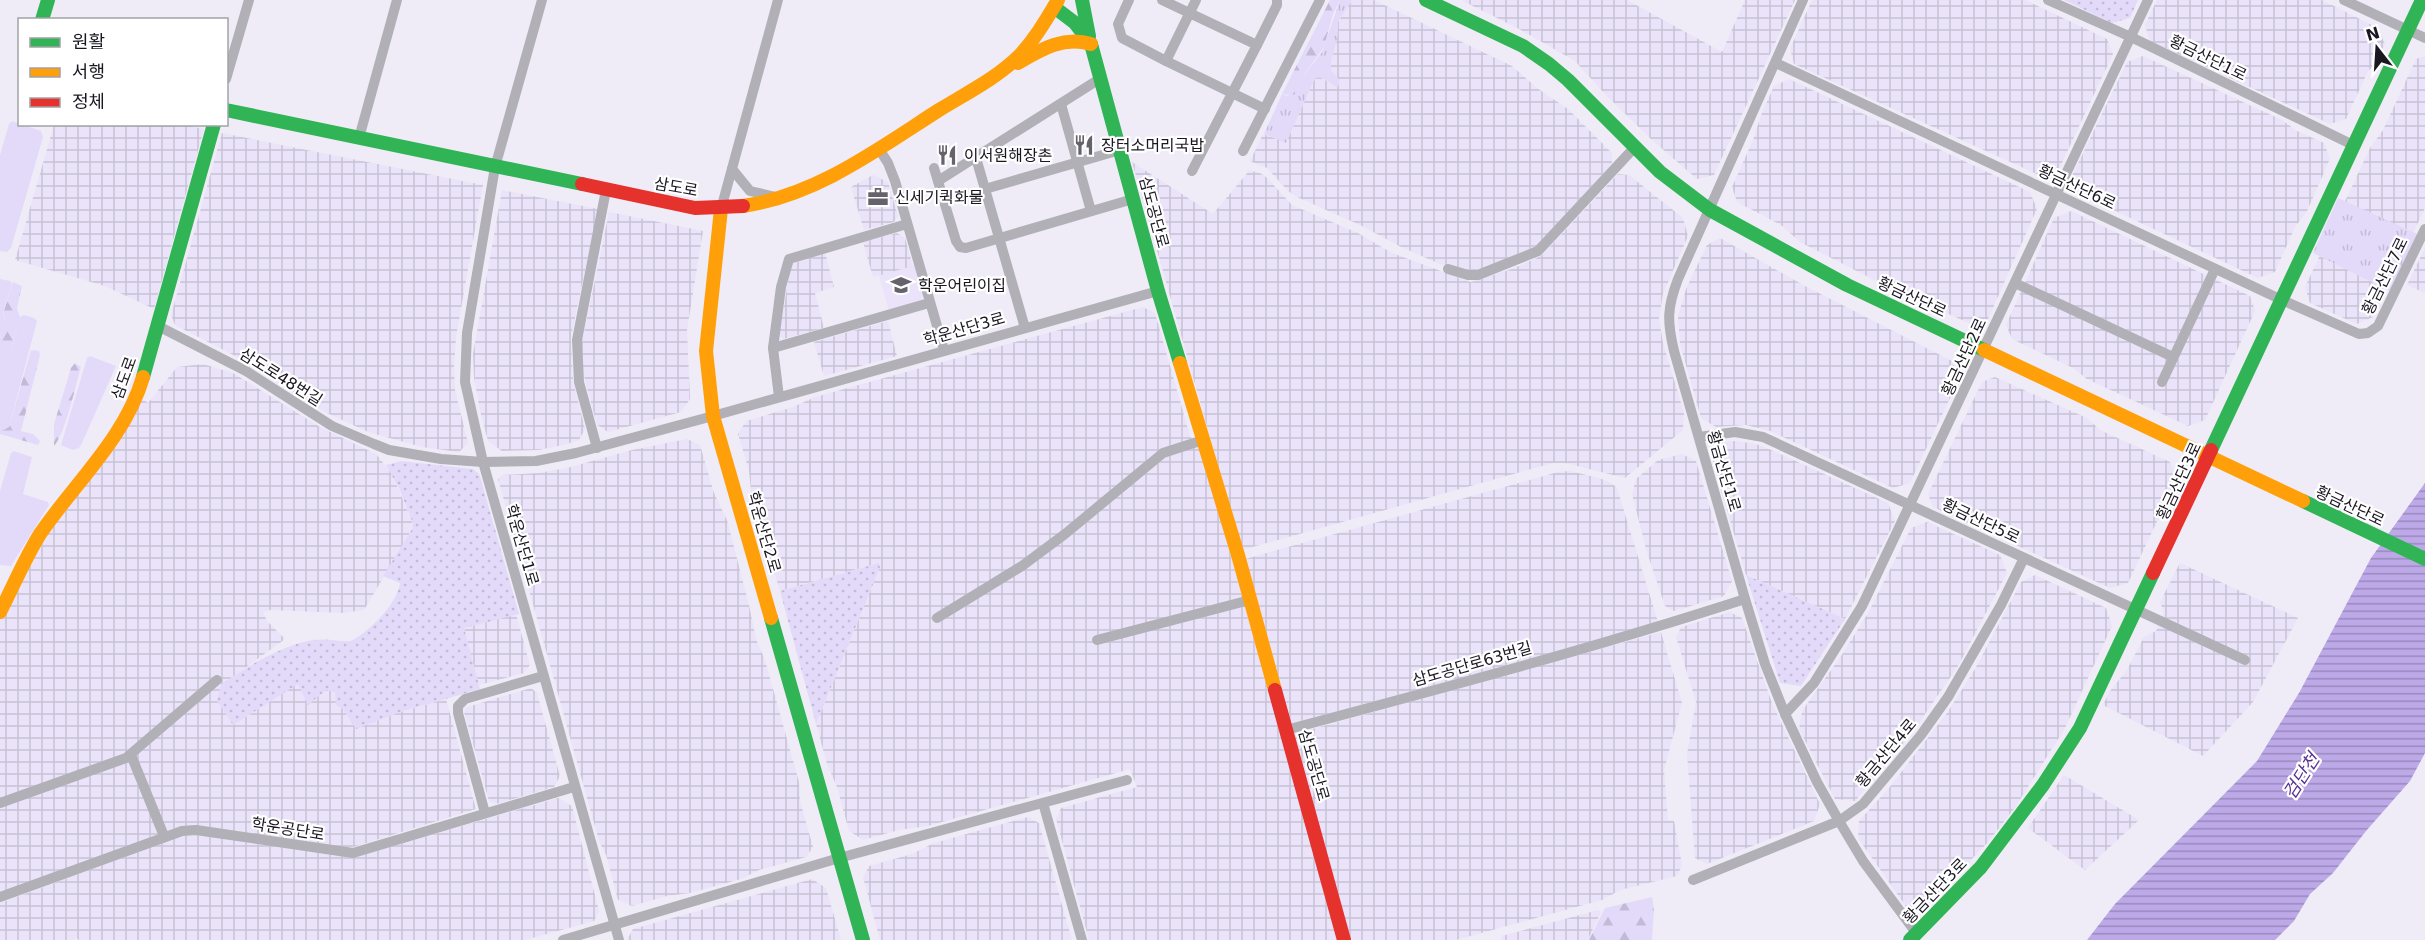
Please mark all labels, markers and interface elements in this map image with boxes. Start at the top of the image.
legend [18,18,228,126]
north arrow [2347,18,2407,78]
text: N [2364,23,2382,45]
text: 원활 [72,31,105,52]
street label: 황금산단1로 [2166,31,2250,85]
text: 서행 [72,61,105,82]
text: 정체 [72,91,105,112]
restaurant icon: 장터소머리국밥 [1072,133,1096,157]
place label: 장터소머리국밥 [1101,136,1204,155]
restaurant icon: 이서원해장촌 [935,143,959,167]
place label: 이서원해장촌 [964,146,1052,165]
street label: 황금산단6로 [2035,161,2119,213]
street label: 삼도로 [653,174,700,200]
street label: 삼도공단로 [1135,174,1173,250]
office icon: 신세기퀵화물 [866,185,890,209]
place label: 신세기퀵화물 [895,188,983,207]
street label: 황금산단7로 [2358,234,2412,318]
school or university icon: 학운어린이집 [889,273,913,297]
street label: 황금산단로 [1875,273,1950,321]
place label: 학운어린이집 [918,276,1006,295]
street label: 학운산단3로 [921,308,1007,350]
street label: 황금산단2로 [1938,315,1990,399]
street label: 삼도로48번길 [236,344,326,410]
street label: 삼도로 [108,354,141,402]
street label: 황금산단1로 [1703,428,1745,514]
street label: 황금산단3로 [2153,439,2205,523]
street label: 황금산단로 [2313,482,2388,530]
street label: 학운산단2로 [743,489,785,575]
street label: 황금산단5로 [1939,495,2023,547]
street label: 학운산단1로 [501,502,543,588]
street label: 삼도공단로63번길 [1410,638,1534,690]
street label: 황금산단4로 [1852,715,1920,791]
street label: 삼도공단로 [1295,727,1333,803]
water label: 검단천 [2279,747,2325,803]
street label: 학운공단로 [250,814,326,844]
street label: 황금산단3로 [1899,854,1971,928]

